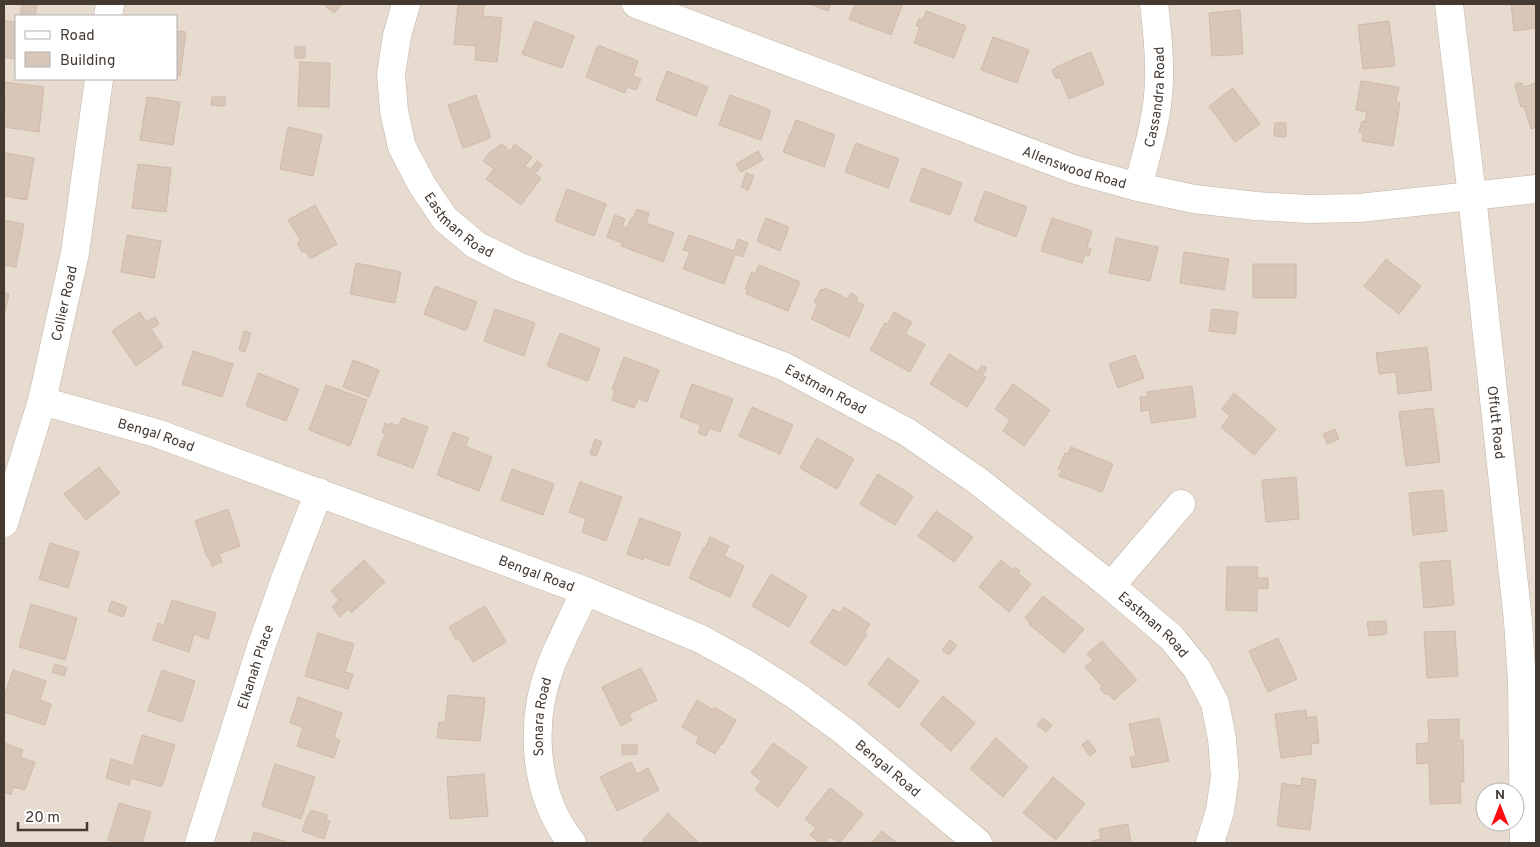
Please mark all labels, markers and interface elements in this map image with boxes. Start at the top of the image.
legend [15,15,178,80]
text: Road [60,27,95,46]
street label: Cassandra Road [1142,46,1169,149]
text: Building [60,52,115,71]
street label: Allenswood Road [1020,144,1128,193]
street label: Eastman Road [420,190,496,262]
street label: Collier Road [49,264,82,343]
street label: Eastman Road [782,362,869,419]
street label: Offutt Road [1483,385,1507,460]
street label: Bengal Road [115,416,196,456]
street label: Bengal Road [496,553,576,596]
street label: Eastman Road [1114,589,1191,662]
street label: Elkanah Place [235,623,278,712]
street label: Sonara Road [531,676,556,757]
street label: Bengal Road [851,737,923,801]
north arrow [1475,782,1525,832]
text: N [1495,787,1505,804]
scale bar [18,800,86,832]
text: 20 m [25,809,60,828]

